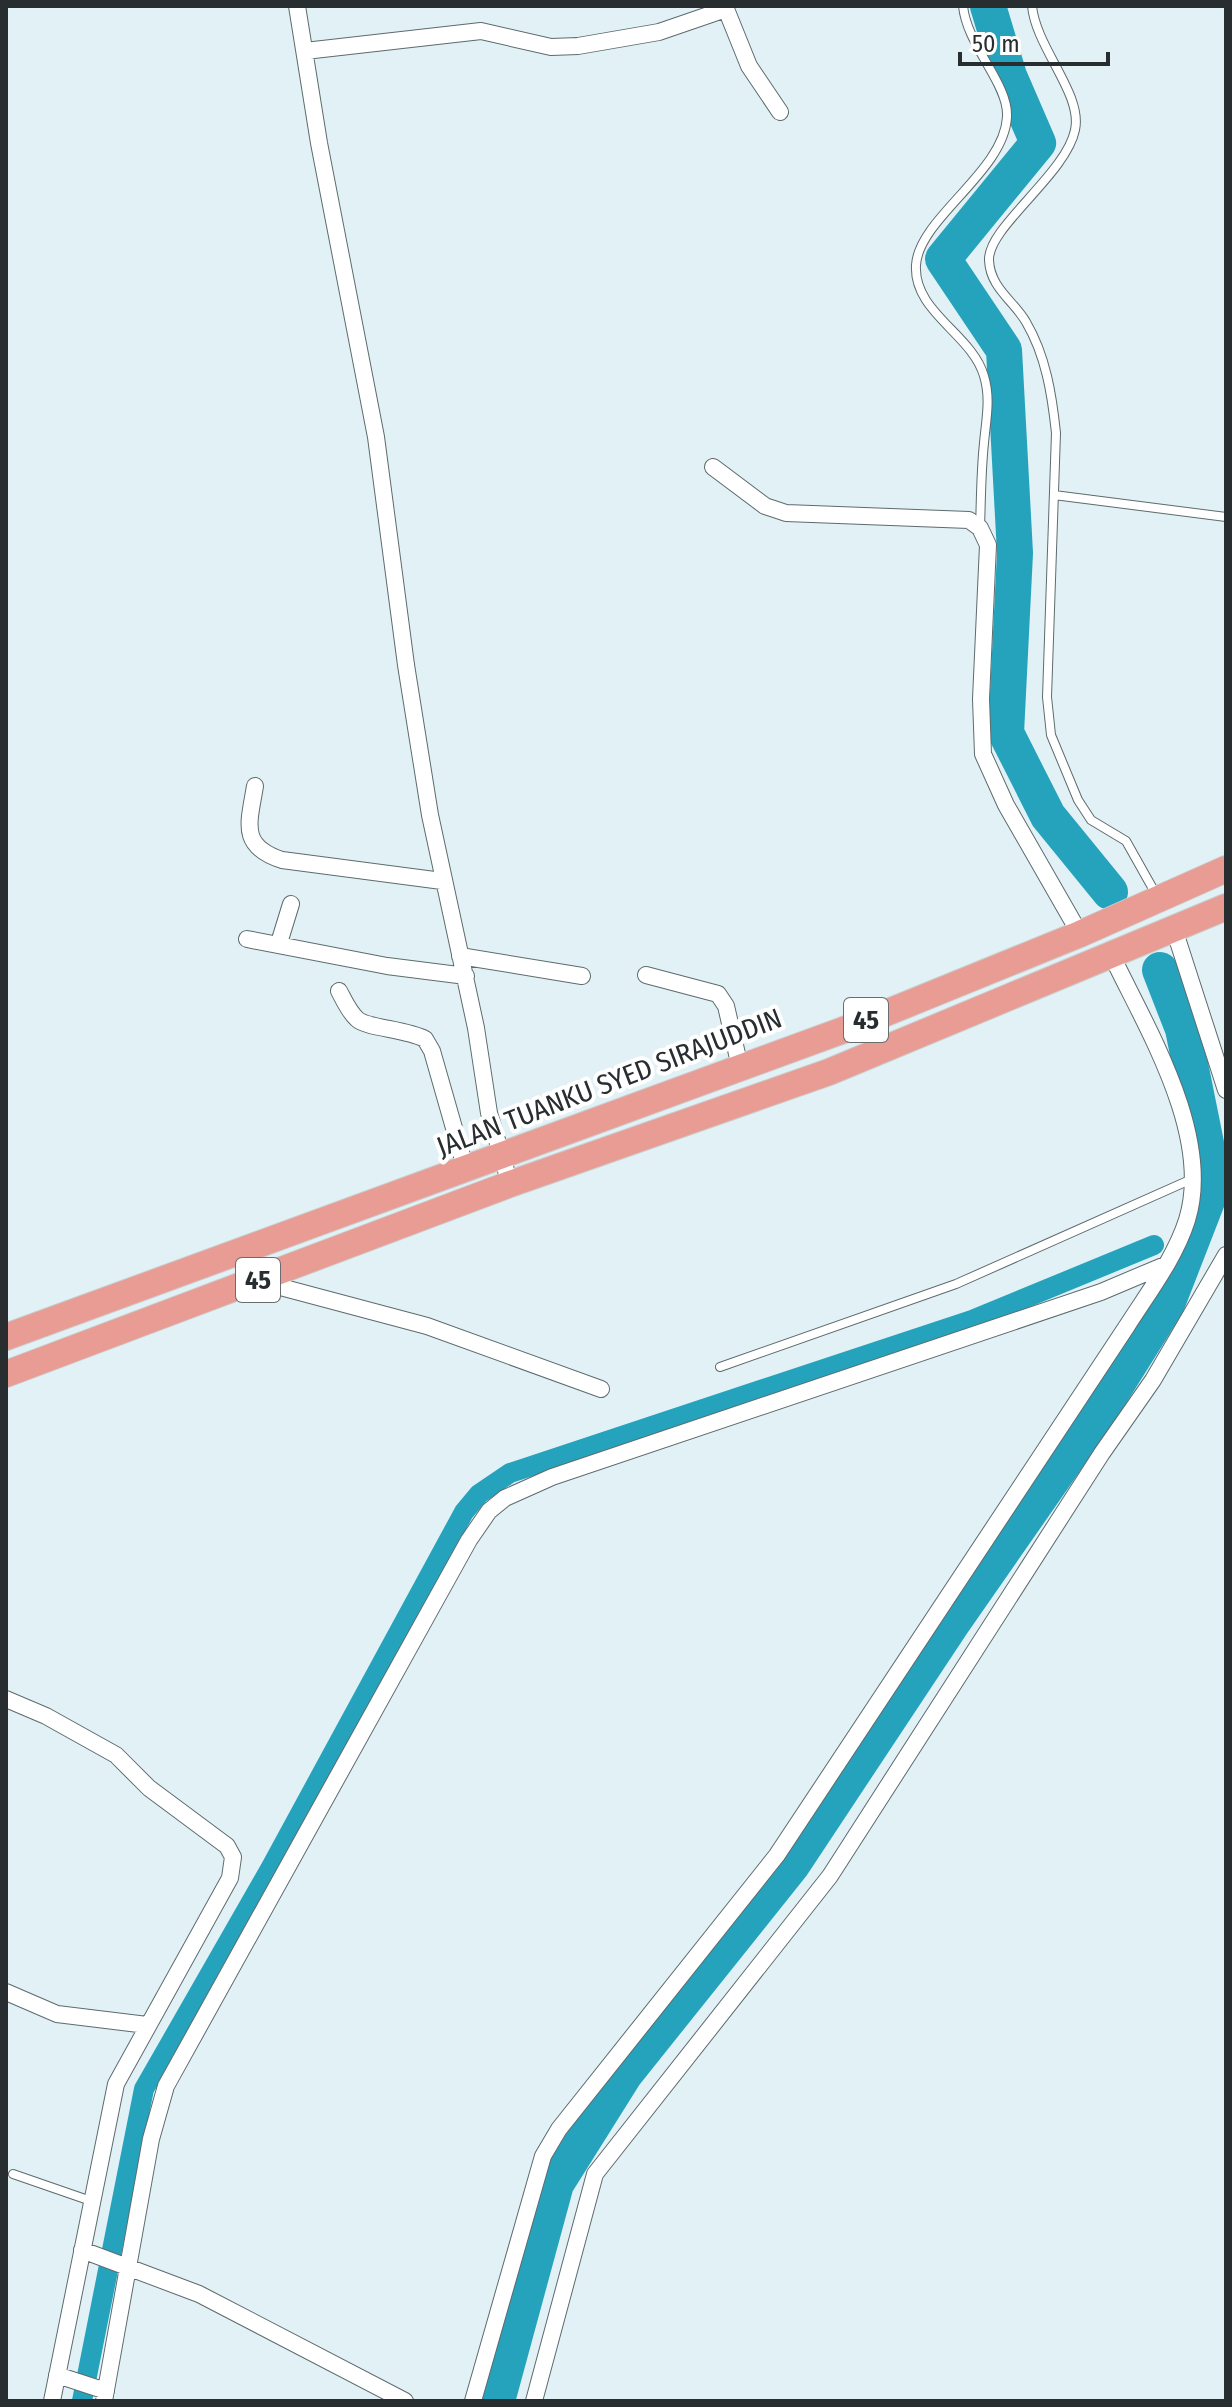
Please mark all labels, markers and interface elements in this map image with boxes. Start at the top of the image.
scale bar [960,16,1108,66]
text: 50 m [972,30,1020,58]
road number: 45 [844,998,888,1042]
street label: JALAN TUANKU SYED SIRAJUDDIN [432,1001,786,1164]
road number: 45 [236,1258,280,1302]

